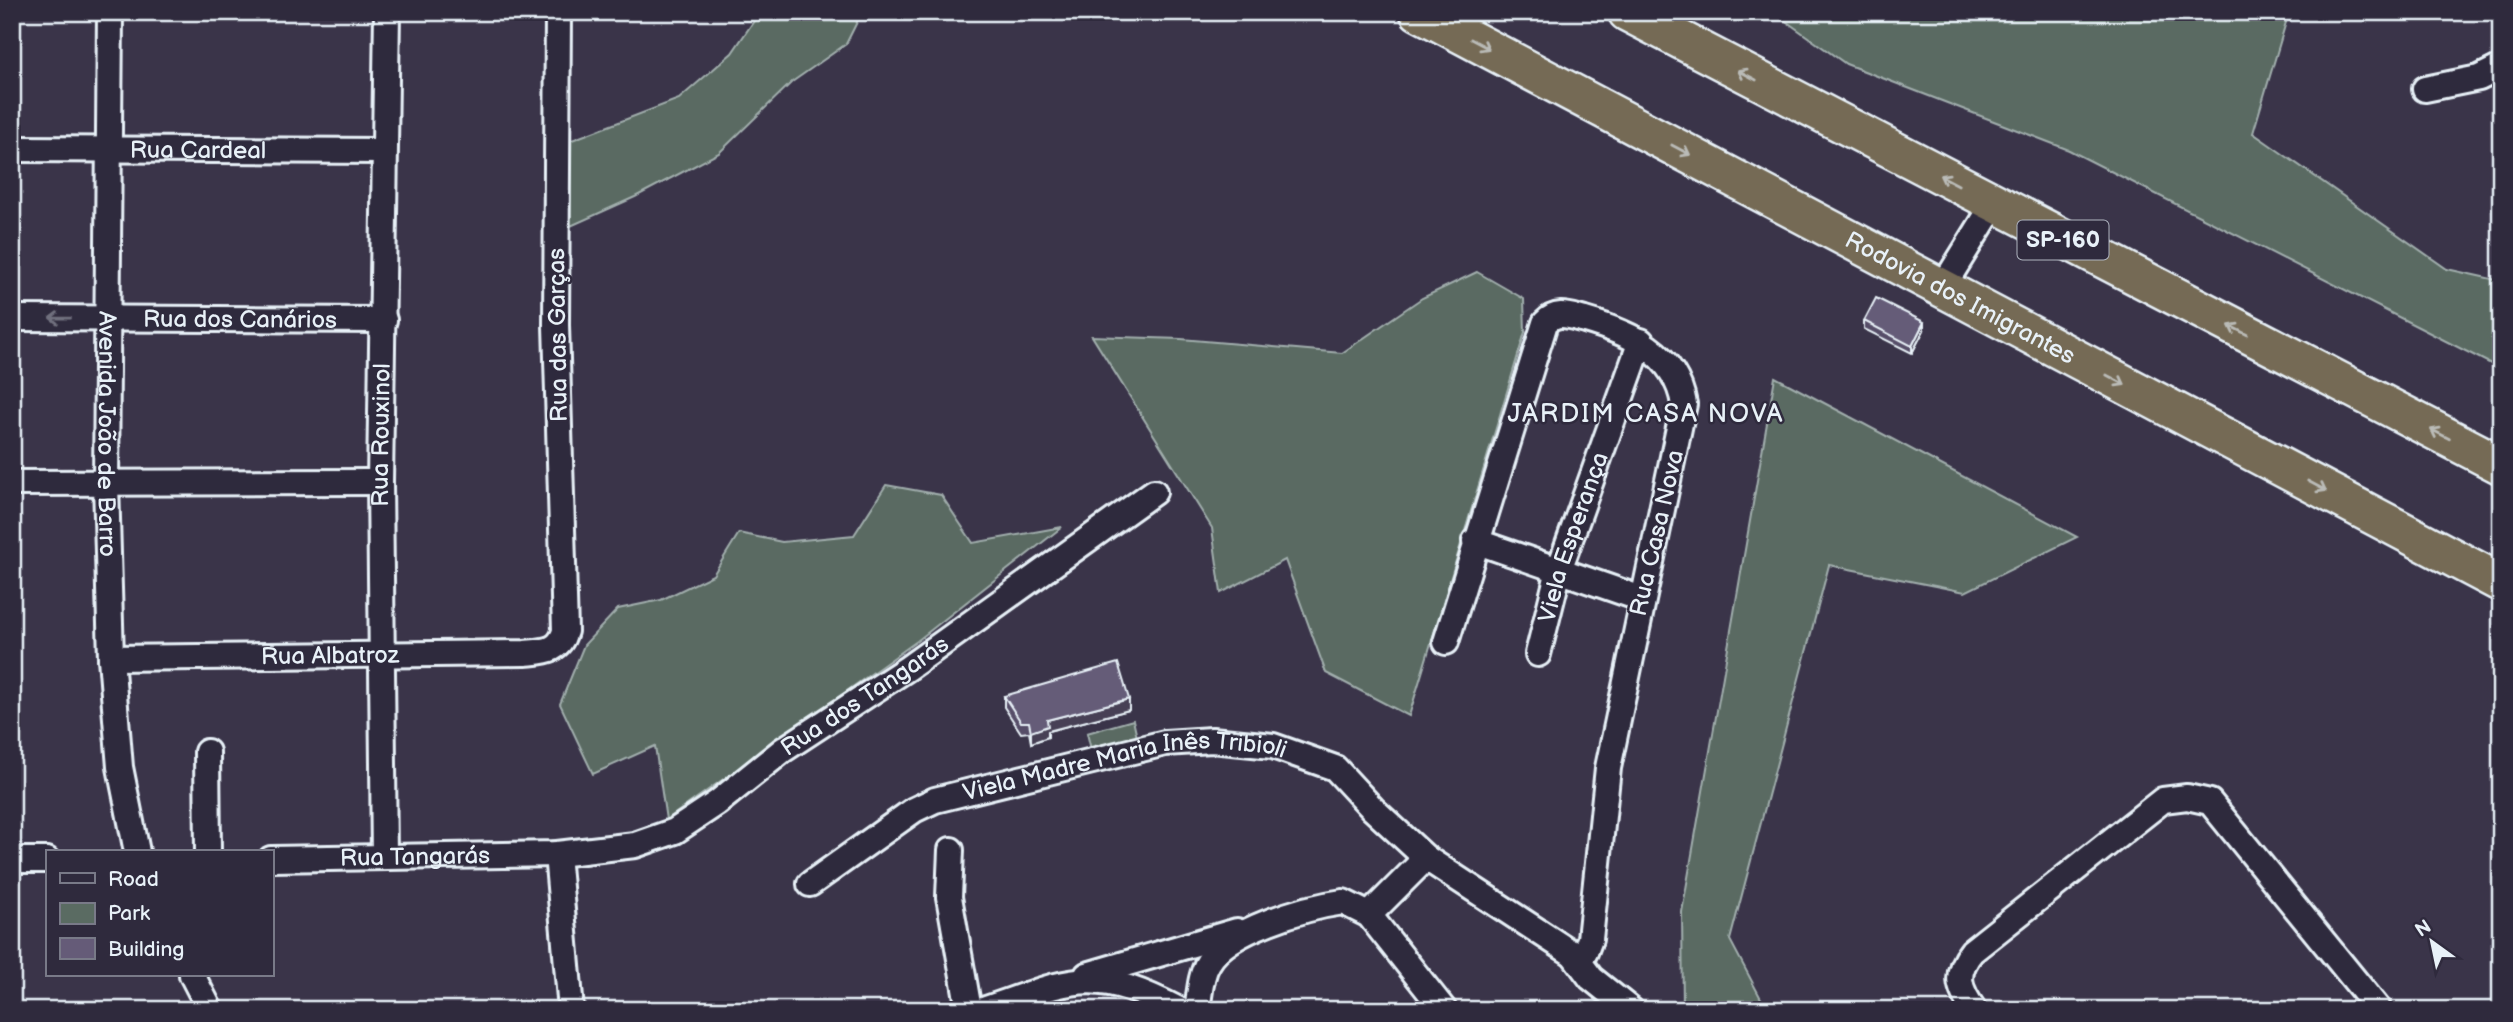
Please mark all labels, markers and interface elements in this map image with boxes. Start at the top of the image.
one-way arrow [1469,37,1489,51]
one-way arrow [1737,68,1758,81]
street label: Rua Cardeal [130,135,266,165]
one-way arrow [1670,144,1691,157]
one-way arrow [1939,173,1960,186]
road number: SP-160 [2018,220,2108,260]
street label: Rodovia dos Imigrantes [1840,225,2080,370]
street label: Rua das Garças [542,248,574,422]
street label: Rua dos Canários [143,304,337,334]
street label: Avenida João de Barro [91,311,123,557]
one-way arrow [49,312,72,325]
one-way arrow [2228,323,2249,336]
street label: Rua Rouxinol [365,363,396,507]
one-way arrow [2105,373,2126,387]
district label: JARDIM CASA NOVA [1508,399,1784,430]
one-way arrow [2430,427,2451,440]
street label: Rua Casa Nova [1624,447,1690,619]
street label: Viela Esperança [1532,448,1615,625]
one-way arrow [2306,480,2327,493]
street label: Rua dos Tangarás [775,629,954,762]
street label: Rua Albatroz [261,640,400,671]
street label: Viela Madre Maria Inês Tribioli [960,725,1291,807]
street label: Rua Tangarás [340,841,490,872]
legend [46,850,273,976]
text: Road [108,867,159,892]
text: Park [108,901,151,926]
north arrow [2398,906,2468,976]
text: N [2411,915,2436,943]
text: Building [108,937,184,962]

